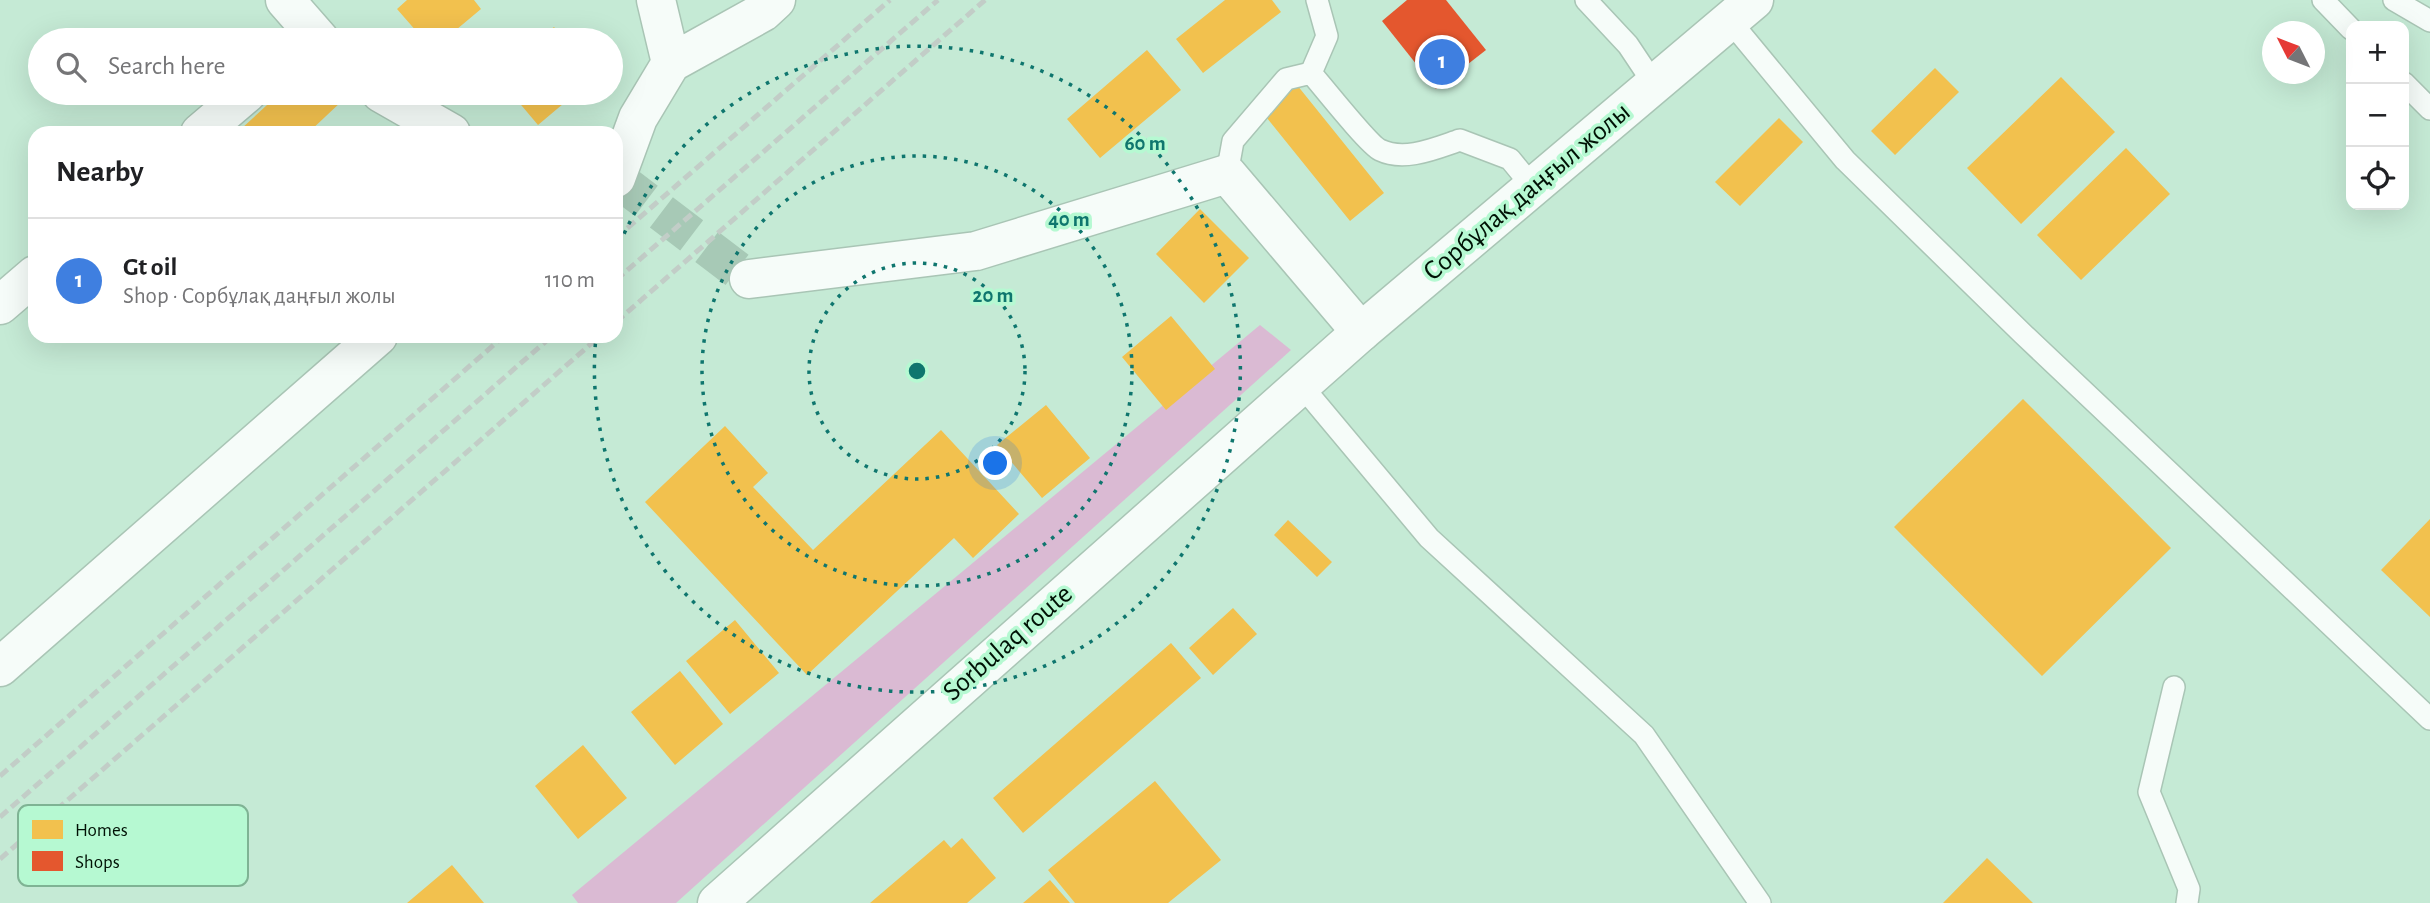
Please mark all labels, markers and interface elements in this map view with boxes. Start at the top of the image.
north arrow [2262,21,2325,84]
map controls [2346,21,2409,210]
button: + [2346,21,2409,84]
search box [28,28,623,105]
pin: 1 [1419,36,1465,88]
icon: search [52,48,90,86]
text: Search here [108,53,226,79]
button: − [2346,84,2409,147]
street label: Сорбұлақ даңғыл жолы [1418,97,1636,287]
text: 60 m [1124,133,1166,154]
button: locate [2346,147,2409,210]
text: Nearby [56,157,144,187]
text: 40 m [1048,209,1090,230]
text: Gt oil [123,254,177,280]
text: 1 [75,269,83,292]
text: 110 m [545,269,595,292]
text: Shop · Сорбұлақ даңғыл жолы [123,285,396,308]
text: 20 m [973,285,1013,306]
centre of rings [905,359,929,383]
your location [978,446,1012,480]
street label: Sorbulaq route [938,580,1078,706]
legend [18,805,248,886]
text: Homes [75,821,128,840]
text: Shops [75,853,120,872]

